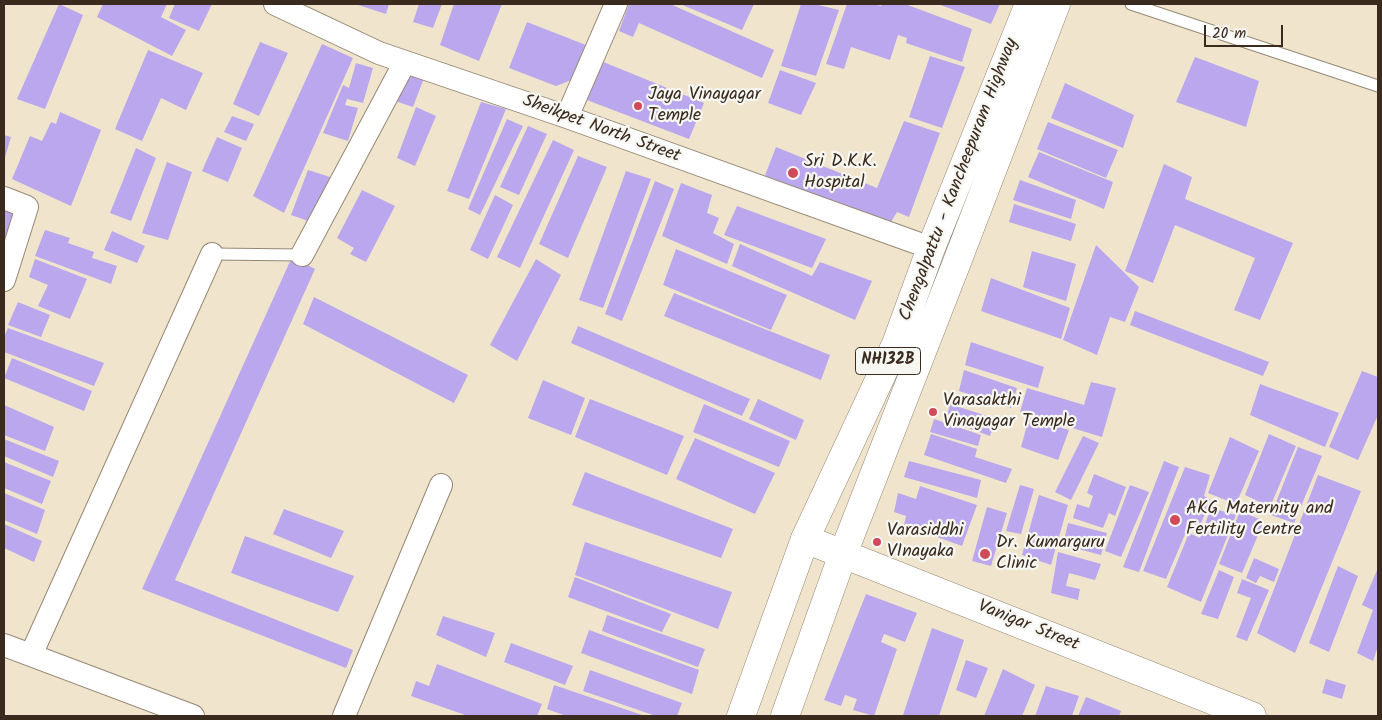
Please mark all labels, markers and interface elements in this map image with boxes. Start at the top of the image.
scale bar [1207,15,1286,47]
text: 20 m [1212,22,1246,46]
street label: Chengalpattu - Kancheepuram Highway [896,36,1024,324]
place label: Jaya Vinayagar Temple [648,85,761,128]
street label: Sheikpet North Street [519,91,683,169]
marker: Jaya Vinayagar Temple [632,100,644,112]
place label: Sri D.K.K. Hospital [804,152,877,194]
marker: Sri D.K.K. Hospital [786,166,800,180]
road number: NH132B [856,348,920,374]
place label: Varasakthi Vinayagar Temple [943,391,1075,434]
marker: Varasakthi Vinayagar Temple [927,406,939,418]
place label: AKG Maternity and Fertility Centre [1186,499,1333,542]
marker: AKG Maternity and Fertility Centre [1168,513,1182,527]
place label: Varasiddhi VInayaka [887,521,963,564]
place label: Dr. Kumarguru Clinic [996,533,1105,576]
marker: Varasiddhi VInayaka [871,536,883,548]
marker: Dr. Kumarguru Clinic [978,547,992,561]
street label: Vanigar Street [974,597,1082,657]

